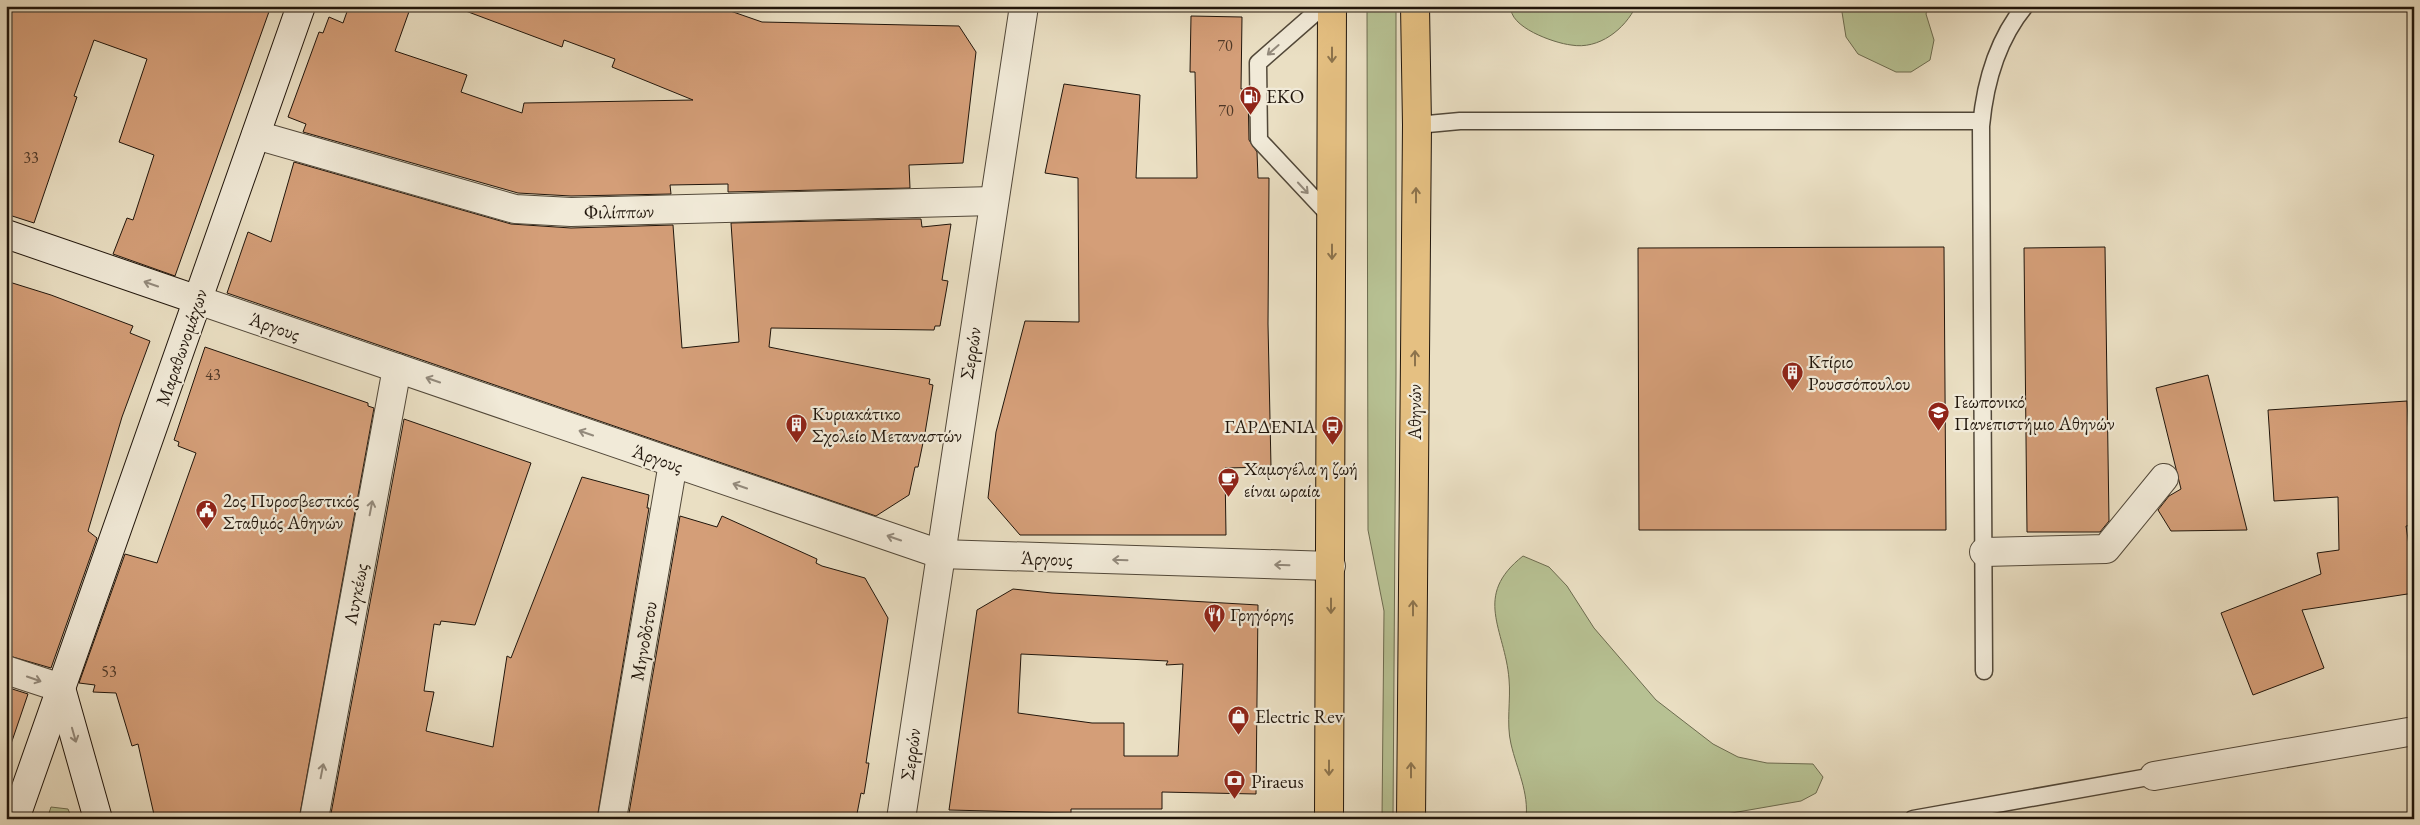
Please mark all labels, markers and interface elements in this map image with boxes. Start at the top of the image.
house number: 70 [1217,35,1233,56]
one-way arrow [1267,44,1280,55]
one-way arrow [1327,46,1337,63]
fuel station icon: EKO [1238,84,1262,115]
place label: EKO [1266,84,1304,109]
house number: 70 [1218,100,1234,121]
house number: 33 [23,147,39,168]
one-way arrow [1297,181,1309,194]
one-way arrow [1411,187,1421,204]
street label: Φιλίππων [584,198,655,225]
one-way arrow [1327,244,1337,260]
one-way arrow [144,279,160,288]
street label: Μαραθωνομάχων [150,285,213,409]
street label: Άργους [245,306,303,347]
street label: Σερρών [954,325,987,381]
place label: Κτίριο Ρουσσόπουλου [1808,349,1911,396]
one-way arrow [1410,350,1420,366]
building icon: Κτίριο Ρουσσόπουλου [1780,360,1804,391]
house number: 43 [205,364,221,385]
one-way arrow [425,375,441,385]
street label: Αθηνών [1402,384,1427,441]
place label: Γεωπονικό Πανεπιστήμιο Αθηνών [1954,389,2115,436]
school or university icon: Γεωπονικό Πανεπιστήμιο Αθηνών [1926,400,1950,431]
place label: Κυριακάτικο Σχολείο Μεταναστών [812,401,962,448]
building icon: Κυριακάτικο Σχολείο Μεταναστών [784,412,808,443]
place label: ΓΑΡΔΕΝΙΑ [1224,414,1317,439]
bus stop icon: ΓΑΡΔΕΝΙΑ [1320,414,1344,445]
one-way arrow [579,428,595,437]
street label: Άργους [628,438,686,479]
place label: Χαμογέλα η ζωή είναι ωραία [1243,456,1358,503]
cafe icon: Χαμογέλα η ζωή είναι ωραία [1216,467,1240,498]
one-way arrow [733,481,748,490]
place label: 2ος Πυροσβεστικός Σταθμός Αθηνών [223,488,359,535]
public building icon: 2ος Πυροσβεστικός Σταθμός Αθηνών [195,499,219,530]
one-way arrow [367,500,377,516]
one-way arrow [886,533,902,543]
street label: Άργους [1020,545,1073,572]
one-way arrow [1112,555,1128,564]
one-way arrow [1274,560,1290,569]
street label: Λυγκέως [337,561,374,628]
one-way arrow [1326,598,1335,614]
street label: Μηνοδότου [624,599,663,683]
one-way arrow [1408,600,1418,616]
restaurant icon: Γρηγόρης [1202,602,1226,633]
place label: Γρηγόρης [1230,602,1294,627]
house number: 53 [101,661,117,682]
one-way arrow [25,675,41,684]
shop icon: Electric Rev [1227,704,1251,735]
place label: Electric Rev [1255,704,1344,729]
street label: Σερρών [894,726,927,782]
one-way arrow [70,727,80,743]
one-way arrow [1324,760,1334,776]
one-way arrow [1407,762,1416,778]
one-way arrow [318,763,328,779]
bank icon: Piraeus [1223,769,1247,800]
place label: Piraeus [1251,769,1304,794]

